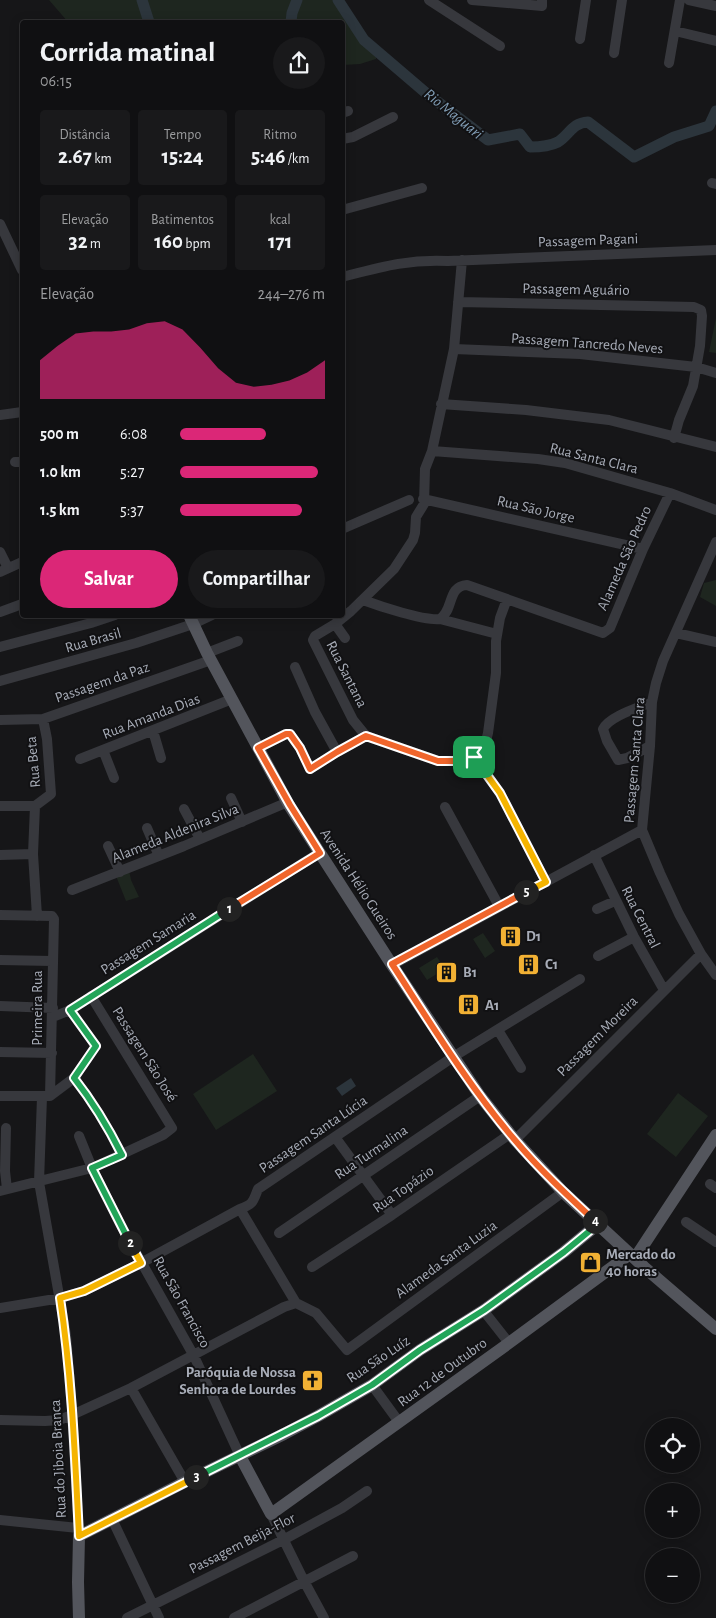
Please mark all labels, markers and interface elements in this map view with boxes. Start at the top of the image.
button: share [273,37,325,89]
text: Corrida matinal [40,39,215,67]
text: 06:15 [40,73,72,89]
water label: Rio Maguari [421,86,486,142]
text: Distância [59,128,110,142]
text: Tempo [164,128,201,142]
text: Ritmo [263,128,297,142]
text: 2.67 [58,146,92,167]
text: 15:24 [162,146,203,167]
text: 5:46 [251,146,285,167]
text: km [92,152,112,166]
text: /km [285,152,309,166]
text: Elevação [61,213,109,227]
text: Batimentos [151,213,214,227]
text: kcal [269,213,291,227]
text: 32 [69,231,88,252]
text: 160 [154,231,183,252]
text: 171 [268,231,292,252]
street label: Passagem Pagani [537,231,639,250]
text: m [88,237,101,251]
text: bpm [183,237,211,251]
street label: Passagem Aguário [522,281,630,298]
text: Elevação [40,286,94,302]
text: 244–276 m [258,286,325,302]
street label: Passagem Tancredo Neves [510,331,664,356]
text: 500 m [40,426,79,442]
text: 6:08 [120,426,147,442]
street label: Rua Santa Clara [548,440,640,477]
text: 1.0 km [40,464,81,480]
text: 5:27 [120,464,144,480]
street label: Rua São Jorge [496,493,576,526]
text: 1.5 km [40,502,80,518]
text: 5:37 [120,502,144,518]
street label: Alameda São Pedro [595,504,654,613]
button: Salvar [40,550,178,608]
button: Compartilhar [188,550,325,608]
street label: Rua Brasil [63,625,123,656]
street label: Rua Santana [323,638,370,710]
street label: Passagem da Paz [53,659,151,706]
street label: Rua Amanda Dias [100,691,202,742]
street label: Passagem Santa Clara [622,696,647,824]
street label: Rua Beta [24,736,43,788]
pin [453,736,495,778]
icon: arrive [460,743,488,771]
street label: Alameda Aldenira Silva [110,801,241,866]
street label: Avenida Hélio Gueiros [317,826,400,942]
pin: 5 [514,880,538,904]
street label: Rua Central [619,884,663,951]
text: 5 [523,885,530,899]
pin: 1 [216,896,242,922]
text: 1 [227,902,232,916]
street label: Passagem Samaria [98,907,198,978]
building icon: D1 [498,924,522,948]
place label: D1 [526,929,541,944]
building icon: C1 [517,952,541,976]
place label: C1 [545,957,558,972]
building icon: B1 [435,960,459,984]
place label: B1 [463,965,477,980]
street label: Primeira Rua [30,970,45,1046]
building icon: A1 [457,993,481,1017]
street label: Passagem Moreira [554,993,640,1079]
place label: A1 [485,998,499,1013]
street label: Passagem São José [109,1004,180,1104]
street label: Passagem Santa Lúcia [257,1093,370,1176]
street label: Rua Turmalina [332,1123,411,1182]
street label: Rua Topázio [370,1163,436,1216]
pin: 4 [582,1208,608,1234]
text: 4 [592,1214,599,1228]
street label: Alameda Santa Luzia [393,1218,500,1301]
pin: 2 [118,1230,142,1256]
text: 2 [127,1236,134,1250]
place label: Mercado do 40 horas [606,1247,676,1279]
shop icon: Mercado do 40 horas [578,1251,602,1275]
street label: Rua São Francisco [150,1254,213,1350]
street label: Rua São Luíz [344,1333,412,1386]
street label: Rua 12 de Outubro [395,1335,490,1410]
place label: Paróquia de Nossa Senhora de Lourdes [179,1365,296,1397]
church icon: Paróquia de Nossa Senhora de Lourdes [300,1369,324,1393]
street label: Rua do Jiboia Branca [48,1399,69,1519]
map controls [645,1418,700,1603]
button: locate [645,1418,700,1473]
pin: 3 [184,1464,208,1490]
text: 3 [193,1470,200,1484]
button: + [645,1483,700,1538]
street label: Passagem Beija-Flor [187,1510,298,1577]
button: − [645,1548,700,1603]

